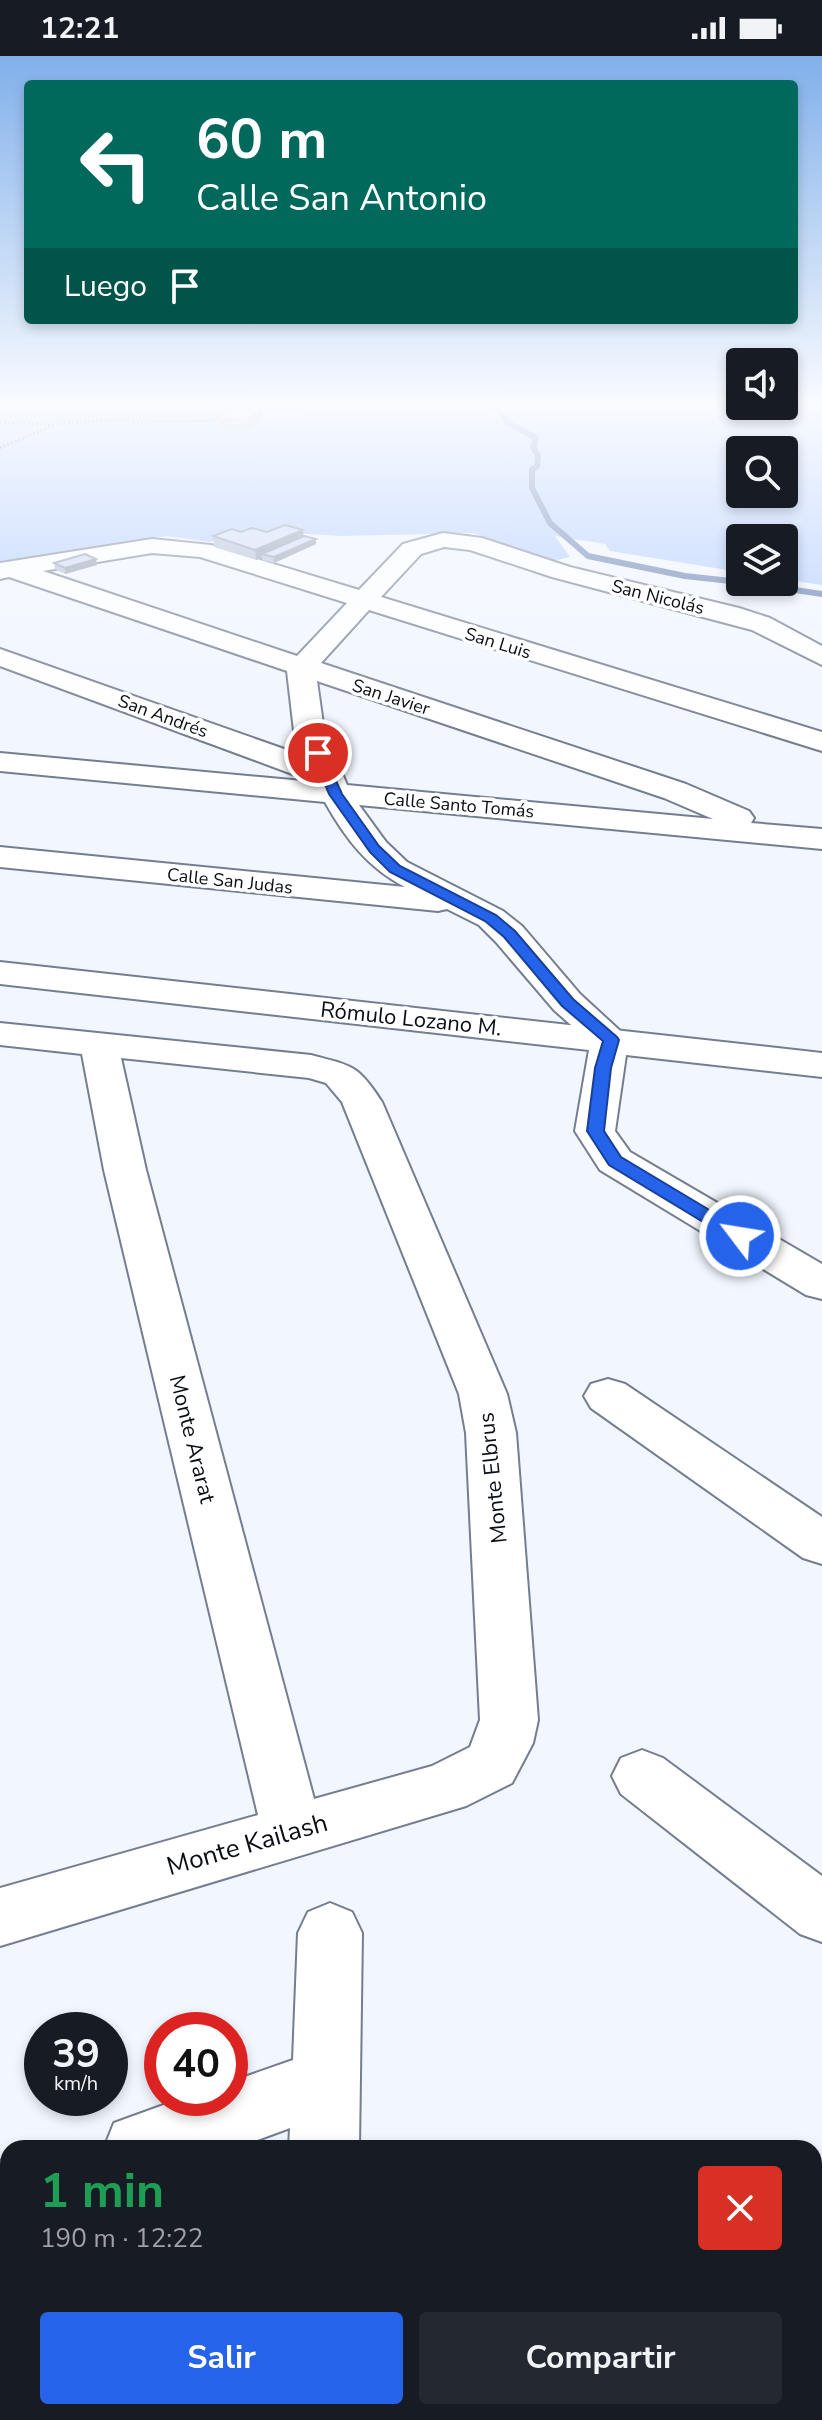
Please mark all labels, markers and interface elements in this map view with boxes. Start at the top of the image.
text: 12:21 [40,8,119,49]
text: 60 m [196,101,327,178]
icon: left [64,112,168,216]
text: Calle San Antonio [196,174,487,223]
icon: arrive [163,264,207,308]
text: Luego [64,266,147,307]
map controls [726,348,798,596]
button: sound [726,348,798,420]
button: search [726,436,798,508]
button: layers [726,524,798,596]
street label: San Nicolás [609,574,707,620]
street label: San Luis [462,622,534,664]
street label: San Javier [349,673,433,721]
street label: San Andrés [115,689,211,743]
pin [284,719,352,787]
icon: arrive [296,731,340,775]
street label: Calle Santo Tomás [383,786,535,824]
street label: Calle San Judas [166,862,294,900]
street label: Rómulo Lozano M. [319,995,503,1043]
position arrow [698,1194,782,1278]
street label: Monte Ararat [162,1372,223,1507]
street label: Monte Elbrus [471,1411,515,1545]
street label: Monte Kailash [163,1805,332,1884]
speed limit sign: 40 [144,2012,248,2116]
text: 39 [52,2027,100,2081]
text: km/h [54,2070,98,2097]
text: 1 min [40,2158,164,2224]
button: close [698,2166,782,2250]
text: 190 m · 12:22 [40,2221,203,2256]
button: Salir [40,2312,403,2404]
button: Compartir [419,2312,782,2404]

